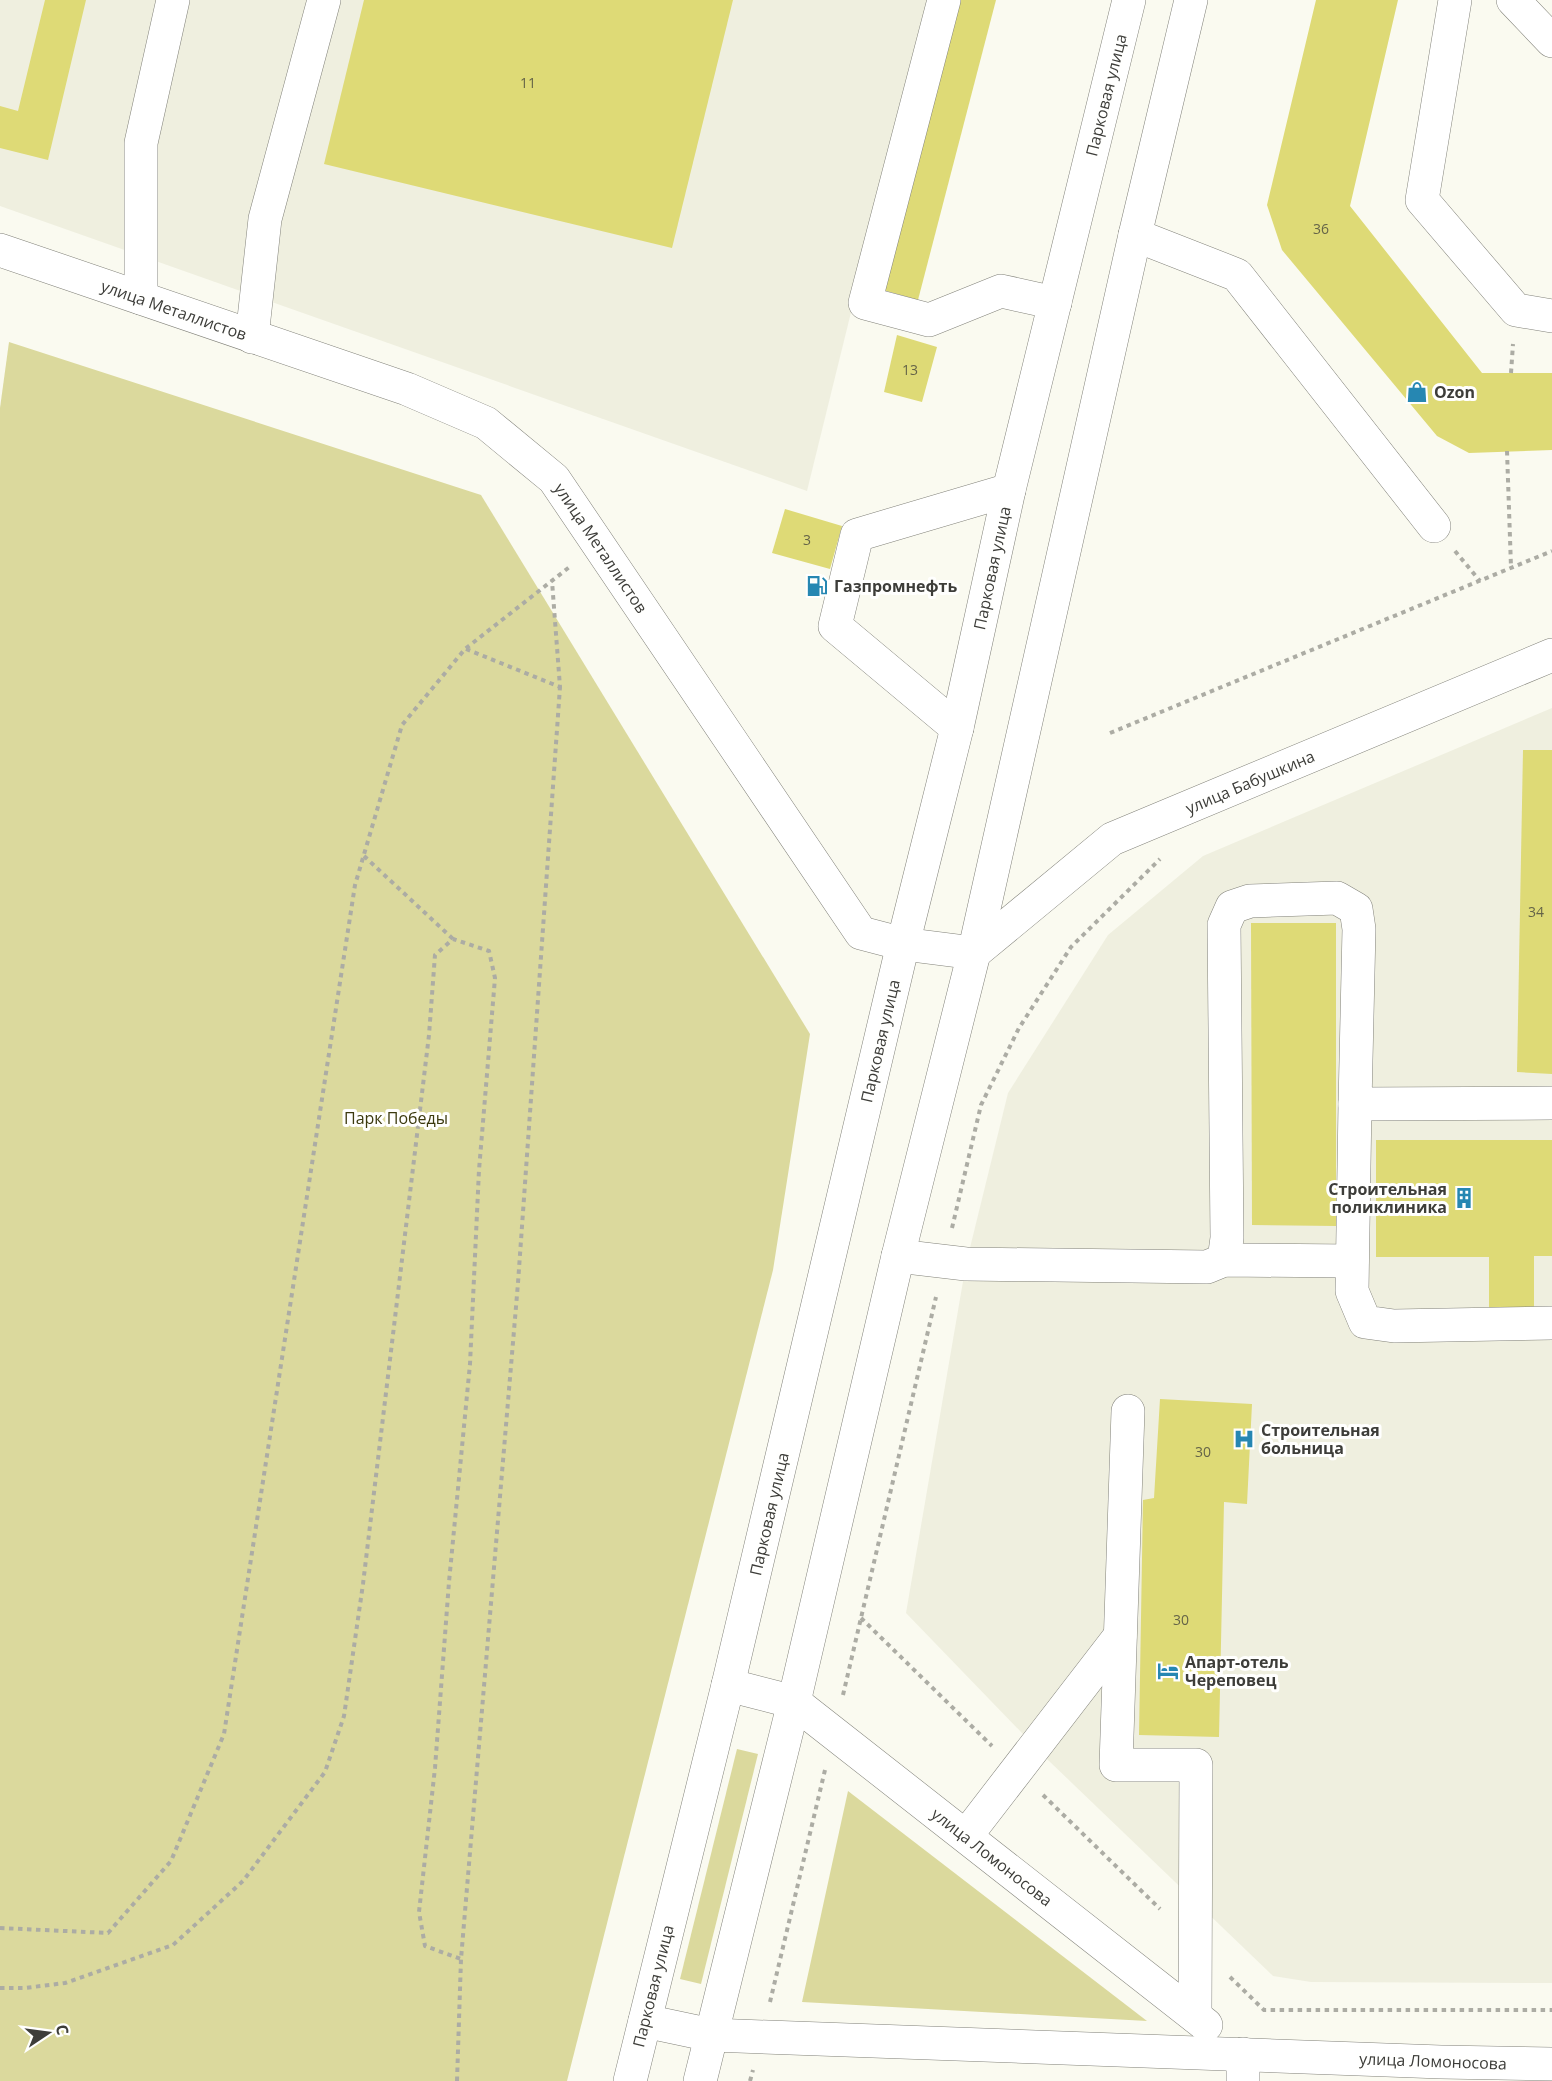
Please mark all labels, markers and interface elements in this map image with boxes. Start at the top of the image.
street label: Парковая улица [1080,31,1132,159]
house number: 11 [520,73,536,92]
house number: 36 [1313,219,1329,238]
street label: улица Металлистов [98,275,250,345]
house number: 13 [902,360,918,379]
shop icon: Ozon [1405,380,1429,404]
place label: Ozon [1434,381,1475,403]
street label: улица Металлистов [549,479,653,617]
street label: Парковая улица [968,504,1016,632]
house number: 3 [803,530,811,549]
fuel station icon: Газпромнефть [805,574,829,598]
place label: Газпромнефть [834,575,957,597]
street label: улица Бабушкина [1182,745,1318,819]
house number: 34 [1528,902,1544,921]
street label: Парковая улица [855,977,905,1105]
park label: Парк Победы [344,1107,448,1129]
place label: Строительная поликлиника [1328,1178,1447,1218]
building icon: Строительная поликлиника [1452,1186,1476,1210]
place label: Строительная больница [1261,1419,1380,1459]
hospital icon: Строительная больница [1232,1427,1256,1451]
house number: 30 [1195,1442,1211,1461]
street label: Парковая улица [744,1450,794,1578]
house number: 30 [1173,1610,1189,1629]
place label: Апарт-отель Череповец [1185,1651,1289,1691]
hotel icon: Апарт-отель Череповец [1156,1659,1180,1683]
street label: улица Ломоносова [927,1803,1057,1911]
street label: Парковая улица [627,1922,679,2050]
north arrow [18,2003,78,2063]
text: С [51,2022,74,2037]
street label: улица Ломоносова [1359,2047,1507,2075]

